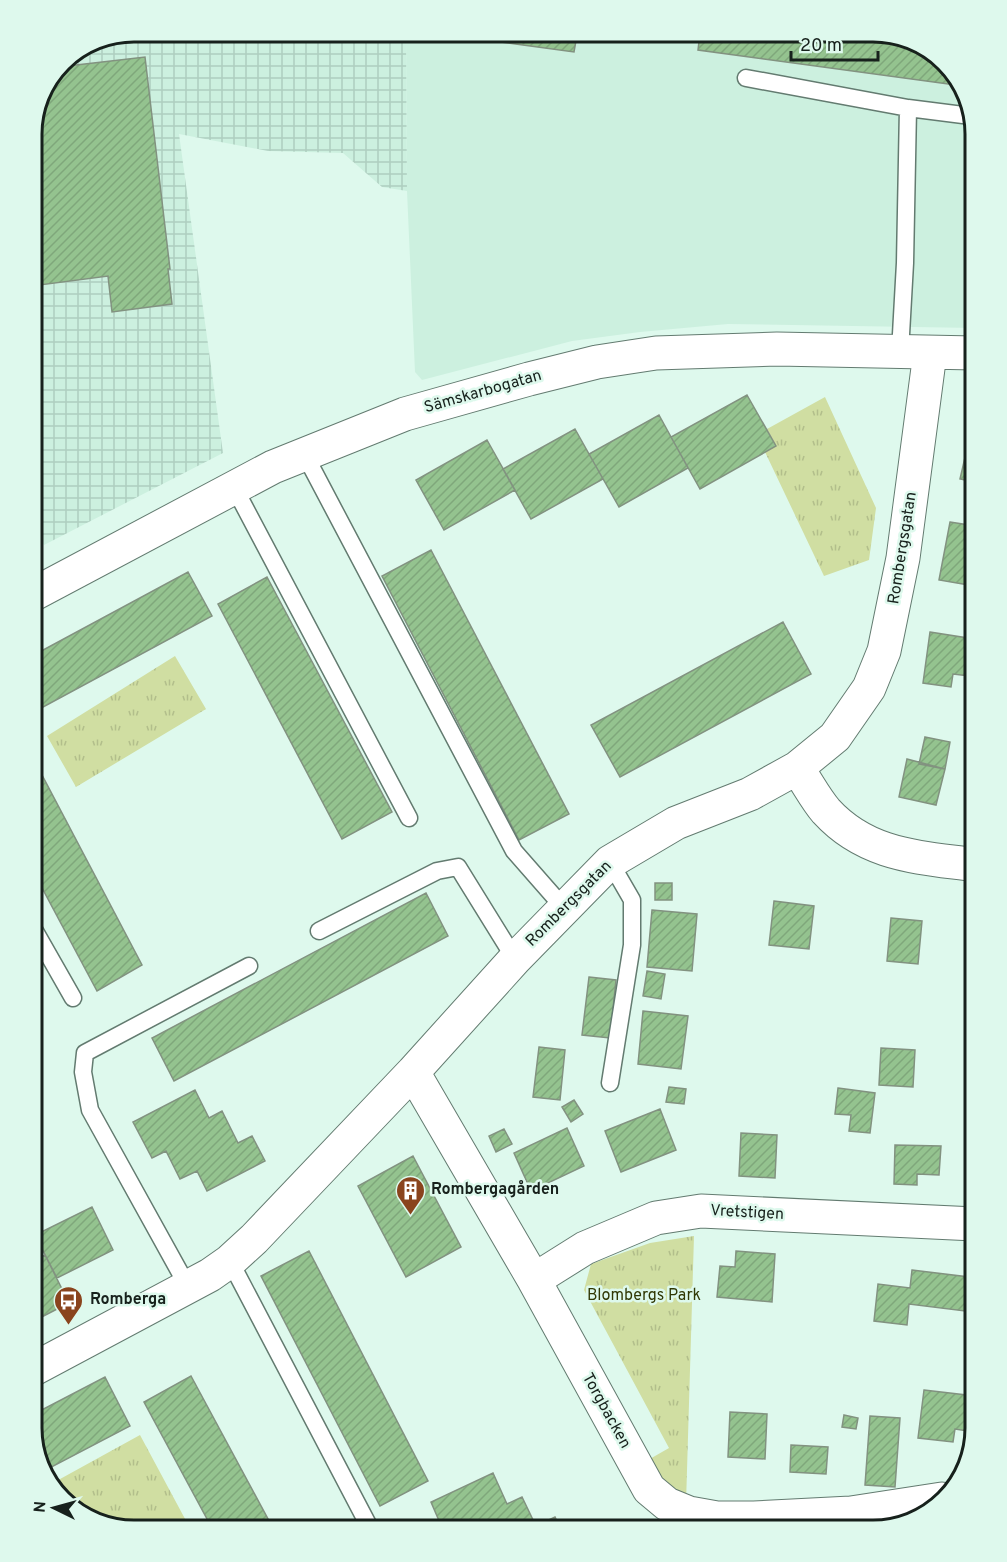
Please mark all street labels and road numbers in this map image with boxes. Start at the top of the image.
street label: Sämskarbogatan [422,366,544,418]
street label: Rombergsgatan [884,490,922,606]
street label: Rombergsgatan [522,857,616,951]
street label: Vretstigen [710,1201,784,1225]
street label: Torgbacken [577,1370,635,1452]

